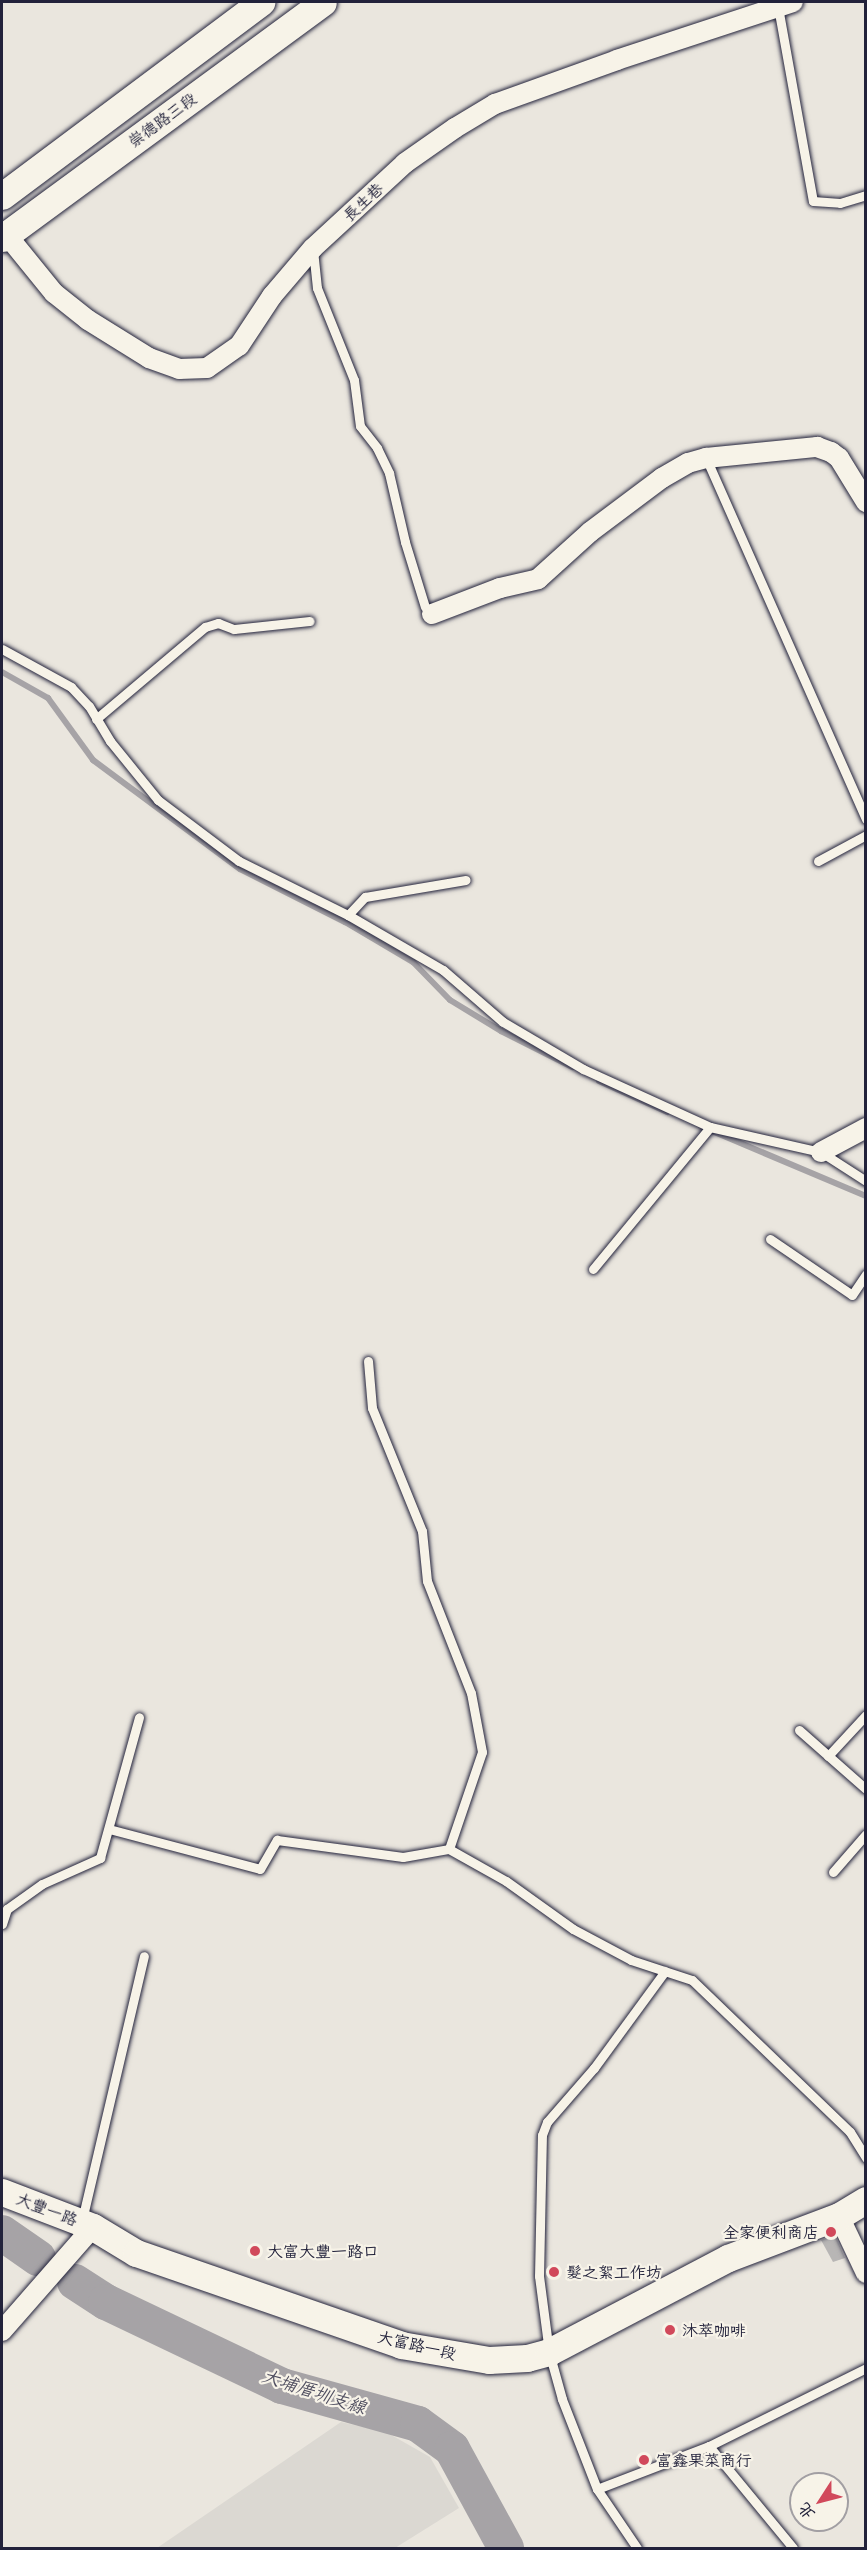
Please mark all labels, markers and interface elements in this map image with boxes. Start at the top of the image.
street label: 崇德路三段 [124,89,200,151]
street label: 長生巷 [339,179,387,225]
street label: 大豐一路 [14,2189,80,2229]
place label: 全家便利商店 [723,2222,819,2242]
marker: 全家便利商店 [824,2225,838,2239]
place label: 大富大豐一路口 [267,2241,379,2261]
marker: 大富大豐一路口 [248,2244,262,2258]
place label: 髮之絮工作坊 [566,2262,662,2282]
marker: 髮之絮工作坊 [547,2265,561,2279]
place label: 沐萃咖啡 [682,2320,746,2340]
marker: 沐萃咖啡 [663,2323,677,2337]
street label: 大富路一段 [376,2327,458,2363]
water label: 大埔厝圳支線 [259,2365,369,2419]
place label: 富鑫果菜商行 [656,2450,752,2470]
marker: 富鑫果菜商行 [637,2453,651,2467]
north arrow [789,2472,849,2532]
text: 北 [792,2498,820,2524]

